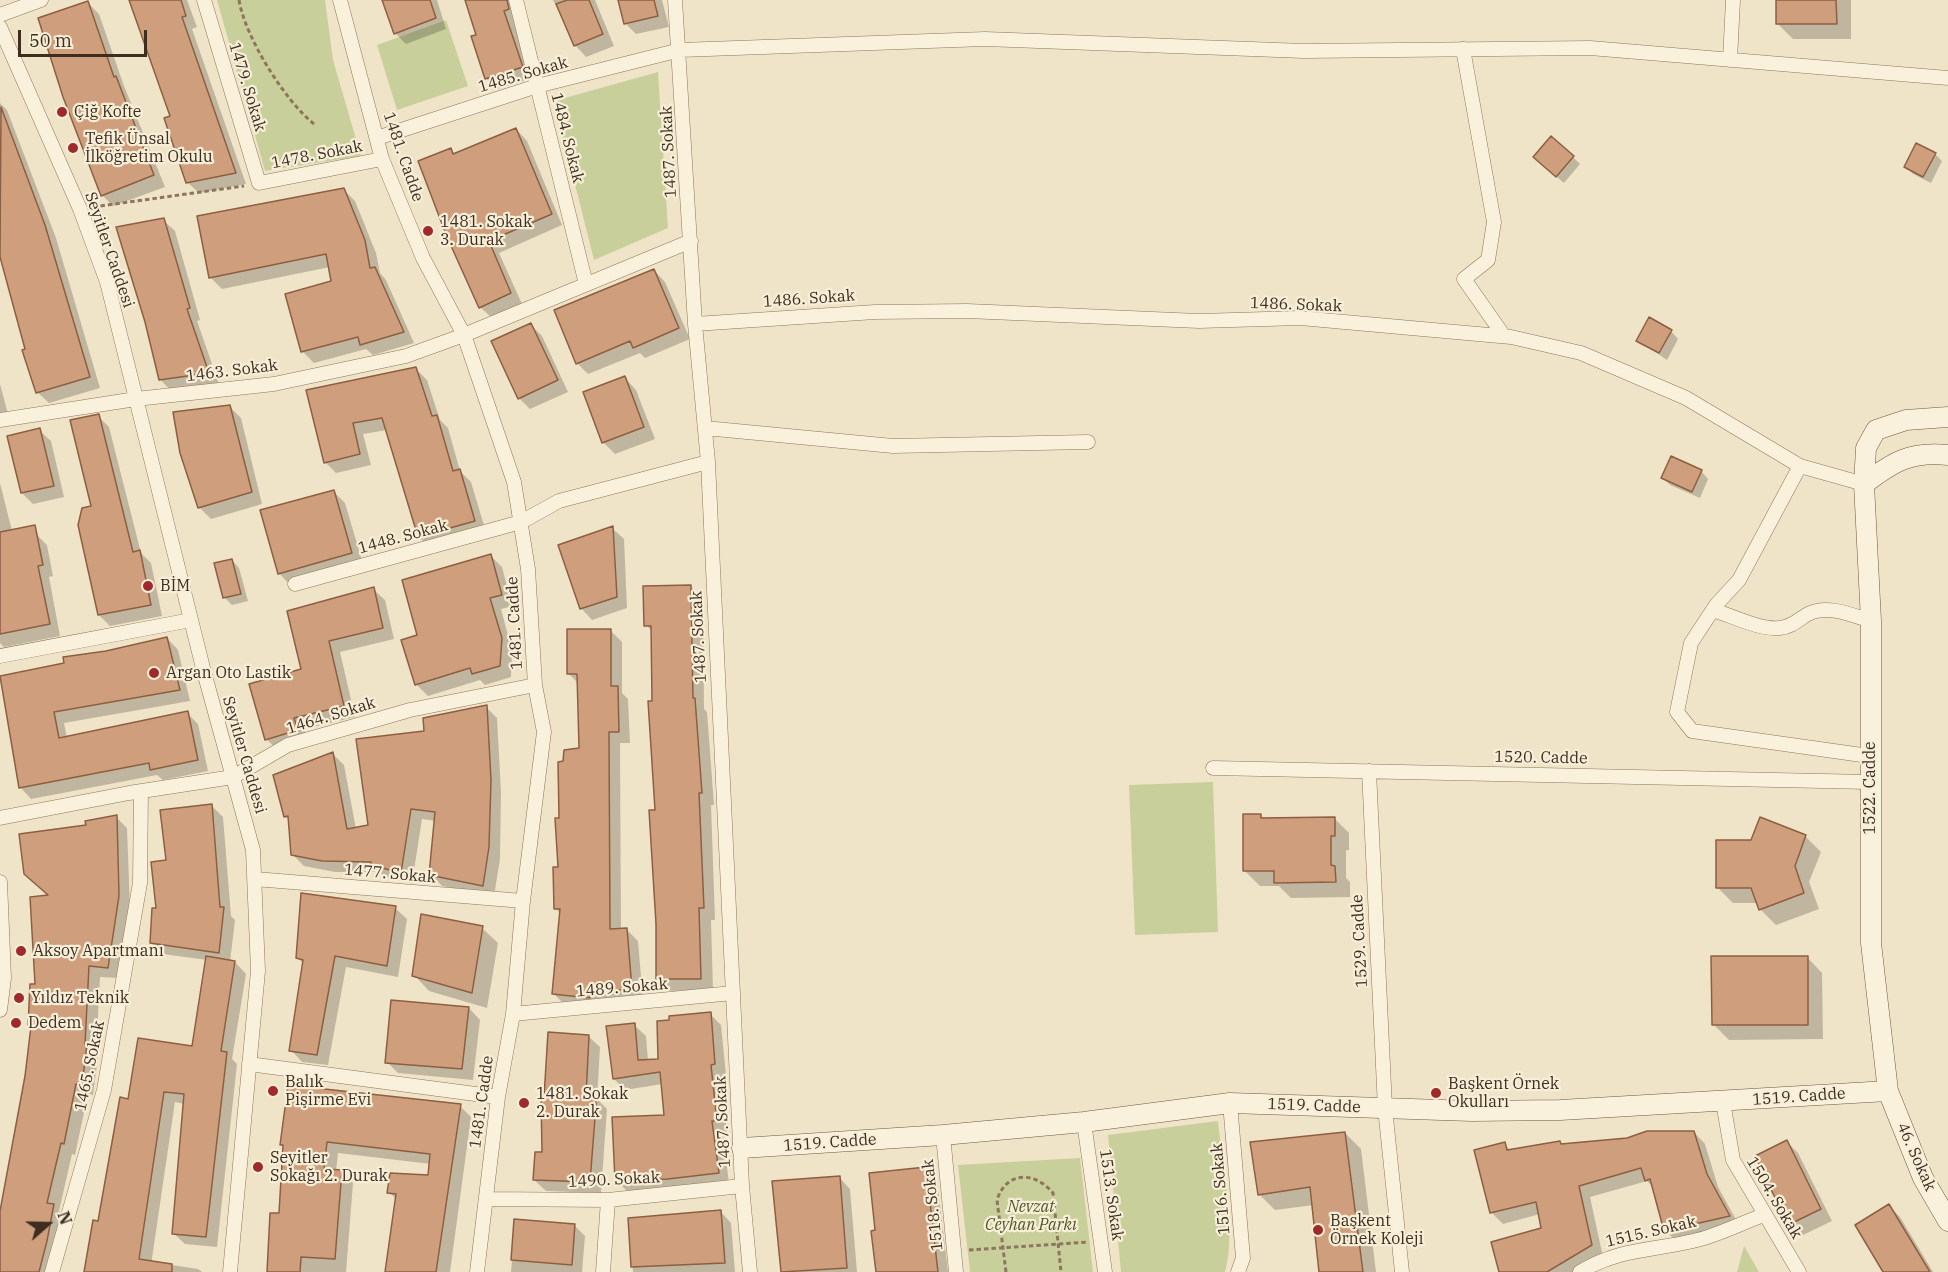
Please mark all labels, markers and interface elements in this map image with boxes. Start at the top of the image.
scale bar [21,18,150,56]
text: 50 m [29,29,72,52]
street label: 1479. Sokak [224,40,270,134]
street label: 1485. Sokak [476,53,570,97]
street label: 1484. Sokak [547,91,587,185]
place label: Çiğ Kofte [74,102,141,122]
marker: Çiğ Kofte [55,105,69,119]
street label: 1487. Sokak [657,105,681,199]
street label: 1481. Cadde [379,110,427,204]
place label: Tefik Ünsal İlköğretim Okulu [85,129,213,167]
street label: 1478. Sokak [270,137,364,173]
marker: Tefik Ünsal İlköğretim Okulu [66,141,80,155]
street label: Seyitler Caddesi [80,190,138,310]
place label: 1481. Sokak 3. Durak [440,212,532,250]
marker: 1481. Sokak 3. Durak [421,224,435,238]
street label: 1486. Sokak [762,286,856,312]
street label: 1486. Sokak [1250,294,1342,316]
street label: 1463. Sokak [185,356,279,386]
street label: 1448. Sokak [356,516,450,558]
place label: BİM [160,576,190,596]
street label: 1481. Cadde [503,576,527,670]
marker: BİM [141,579,155,593]
street label: 1487. Sokak [687,590,711,684]
place label: Argan Oto Lastik [166,663,291,683]
marker: Argan Oto Lastik [147,666,161,680]
street label: 1464. Sokak [284,693,378,739]
street label: Seyitler Caddesi [218,694,270,816]
street label: 1522. Cadde [1860,741,1880,835]
street label: 1520. Cadde [1494,748,1588,768]
street label: 1477. Sokak [343,860,437,888]
street label: 1529. Cadde [1348,894,1372,988]
place label: Aksoy Apartmanı [33,941,164,961]
marker: Aksoy Apartmanı [14,944,28,958]
street label: 1489. Sokak [575,974,669,1002]
place label: Yıldız Teknik [31,988,129,1008]
marker: Yıldız Teknik [12,991,26,1005]
place label: Dedem [28,1013,82,1033]
marker: Dedem [9,1016,23,1030]
street label: 1465. Sokak [71,1019,109,1113]
street label: 1481. Cadde [466,1054,498,1150]
place label: Balık Pişirme Evi [285,1072,371,1110]
place label: Başkent Örnek Okulları [1448,1074,1559,1112]
street label: 1487. Sokak [711,1075,735,1169]
marker: Balık Pişirme Evi [266,1084,280,1098]
place label: 1481. Sokak 2. Durak [536,1084,628,1122]
street label: 1519. Cadde [1752,1084,1846,1110]
marker: Başkent Örnek Okulları [1429,1086,1443,1100]
street label: 1519. Cadde [1267,1095,1361,1117]
marker: 1481. Sokak 2. Durak [517,1096,531,1110]
street label: 46. Sokak [1892,1120,1940,1194]
street label: 1519. Cadde [783,1130,877,1156]
street label: 1516. Sokak [1207,1142,1235,1236]
place label: Seyitler Sokağı 2. Durak [270,1148,388,1186]
street label: 1513. Sokak [1095,1148,1127,1242]
street label: 1504. Sokak [1742,1154,1806,1242]
street label: 1518. Sokak [919,1158,947,1252]
marker: Seyitler Sokağı 2. Durak [251,1160,265,1174]
street label: 1490. Sokak [567,1168,661,1192]
north arrow [18,1194,78,1254]
park label: Nevzat Ceyhan Parkı [985,1197,1077,1235]
text: N [53,1208,76,1227]
place label: Başkent Örnek Koleji [1330,1211,1424,1249]
street label: 1515. Sokak [1604,1212,1698,1252]
marker: Başkent Örnek Koleji [1311,1223,1325,1237]

